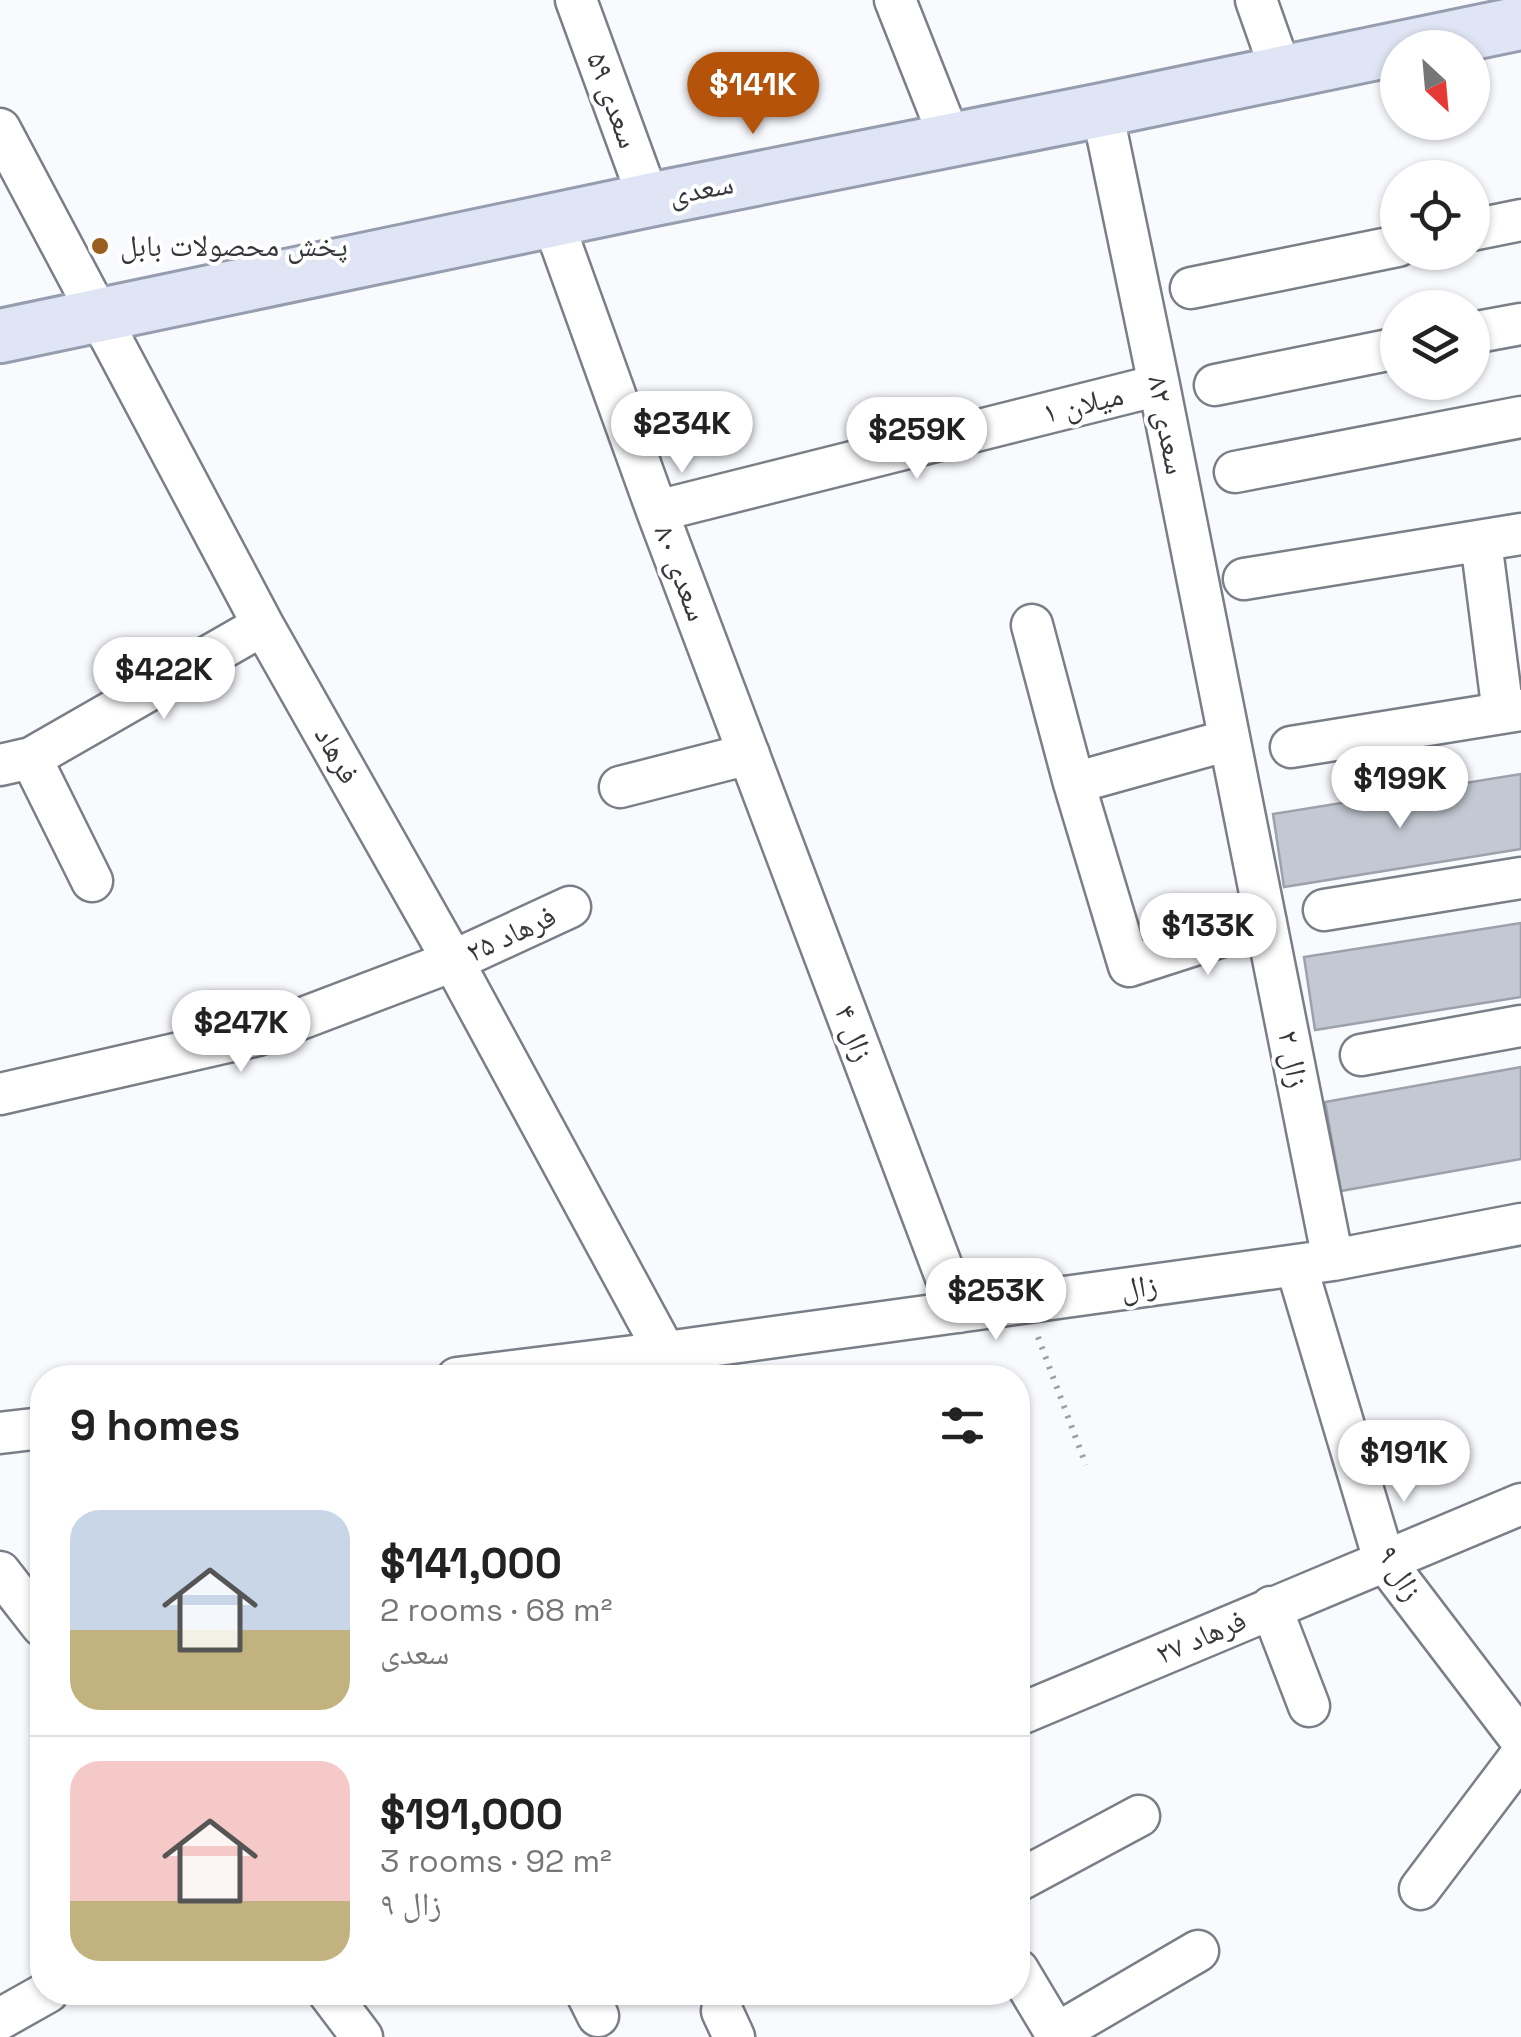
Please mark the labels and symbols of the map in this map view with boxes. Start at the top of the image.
north arrow [1380,30,1490,140]
street label: سعدی ۵۹ [578,46,649,153]
pin: $141K [683,52,823,137]
street label: سعدی [665,163,736,214]
place label: پخش محصولات بابل [120,226,348,265]
marker: پخش محصولات بابل [89,235,111,257]
street label: سعدی ۸۲ [1139,372,1196,478]
street label: میلان ۱ [1039,375,1127,432]
pin: $234K [612,391,752,476]
pin: $259K [847,397,987,482]
street label: سعدی ۸۰ [645,519,718,626]
pin: $422K [94,637,234,722]
street label: فرهاد [306,719,369,790]
pin: $199K [1330,746,1470,831]
pin: $133K [1138,893,1278,978]
street label: فرهاد ۲۵ [460,896,562,971]
pin: $247K [171,990,311,1075]
street label: زال ۴ [826,999,883,1067]
street label: زال ۲ [1269,1027,1318,1091]
pin: $253K [926,1258,1066,1343]
street label: زال [1118,1265,1160,1308]
pin: $191K [1334,1420,1474,1505]
street label: زال ۹ [1369,1538,1432,1608]
street label: فرهاد ۲۷ [1150,1600,1252,1673]

